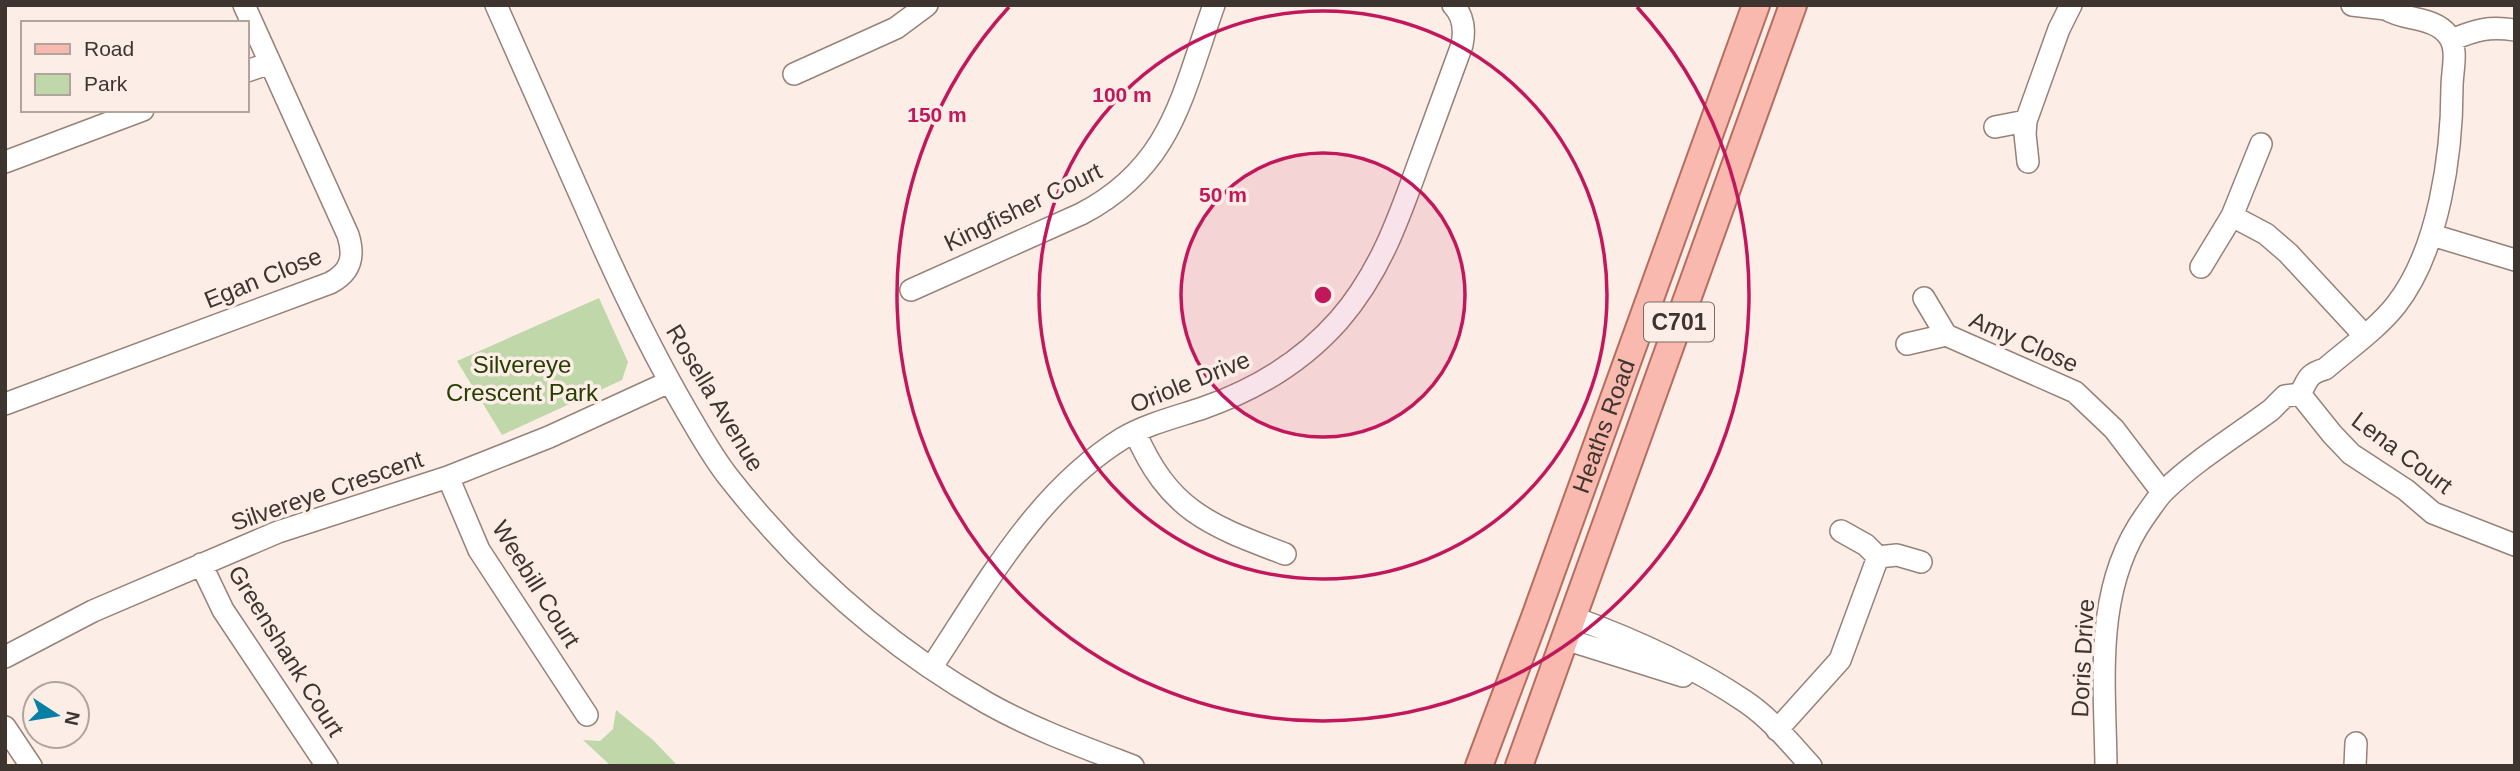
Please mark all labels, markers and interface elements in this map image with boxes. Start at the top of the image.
legend [21,21,248,112]
text: Road [84,37,134,60]
text: Park [84,72,128,95]
text: 100 m [1092,83,1152,106]
text: 150 m [907,103,967,126]
street label: Kingfisher Court [940,157,1106,256]
text: 50 m [1199,183,1247,206]
street label: Egan Close [200,242,325,313]
centre of rings [1311,283,1335,307]
road number: C701 [1644,302,1714,342]
street label: Amy Close [1966,306,2083,377]
street label: Rosella Avenue [661,319,770,476]
street label: Oriole Drive [1126,345,1254,418]
park label: Silvereye Crescent Park [446,351,599,406]
street label: Heaths Road [1567,356,1640,497]
street label: Lena Court [2347,406,2458,499]
street label: Silvereye Crescent [227,445,427,536]
street label: Weebill Court [487,516,586,652]
street label: Greenshank Court [223,560,350,741]
street label: Doris Drive [2066,598,2099,718]
north arrow [21,680,91,750]
text: N [60,710,84,727]

